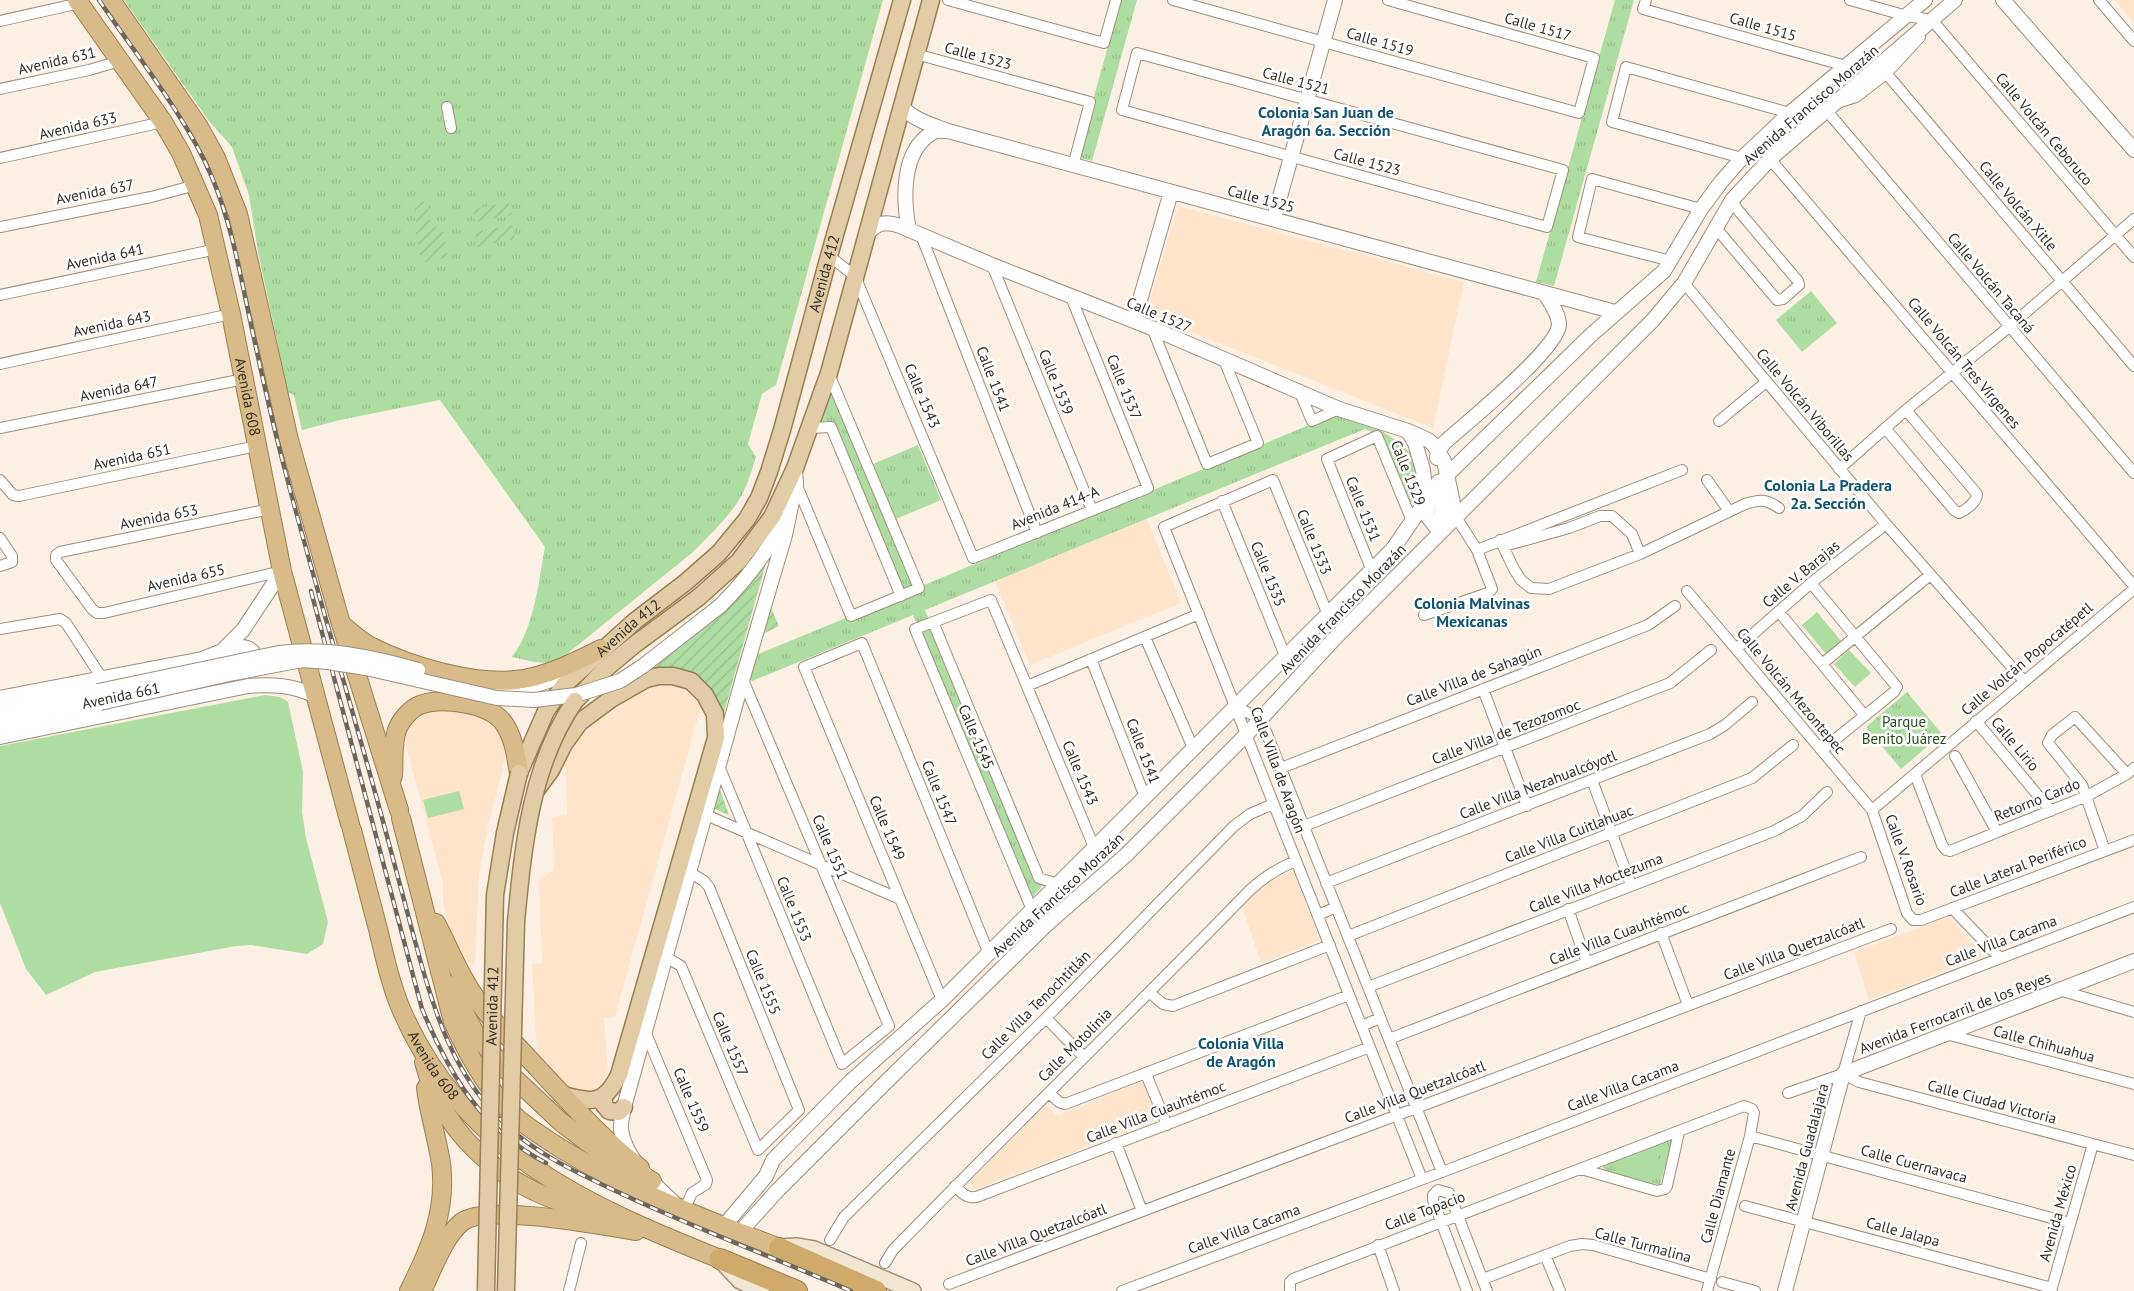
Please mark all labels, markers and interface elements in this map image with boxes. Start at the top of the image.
street label: Calle 1517 [1502,8,1574,45]
street label: Calle 1515 [1727,8,1799,45]
street label: Calle 1519 [1344,23,1416,60]
street label: Calle 1523 [942,37,1014,74]
street label: Avenida Francisco Morazán [1739,41,1882,169]
street label: Avenida 631 [16,42,98,79]
street label: Calle 1521 [1260,62,1332,99]
street label: Calle Volcán Ceboruco [1992,68,2097,189]
district label: Colonia San Juan de Aragón 6a. Sección [1258,102,1394,140]
street label: Avenida 633 [37,107,119,144]
street label: Calle 1523 [1331,143,1403,180]
street label: Calle Volcán Xitle [1975,157,2062,255]
street label: Avenida 637 [54,175,136,208]
street label: Calle 1525 [1225,180,1297,217]
street label: Calle Volcán Tacaná [1944,228,2039,337]
street label: Avenida 412 [804,233,844,314]
street label: Avenida 641 [64,239,146,274]
street label: Calle 1527 [1124,292,1195,337]
street label: Calle Volcán Tres Vírgenes [1904,293,2025,432]
street label: Avenida 643 [71,306,153,341]
street label: Calle 1541 [972,343,1015,414]
street label: Calle Volcán Viborillas [1752,344,1858,465]
street label: Calle 1539 [1035,346,1078,417]
street label: Calle 1537 [1103,351,1146,422]
street label: Avenida 608 [231,356,265,438]
street label: Calle 1543 [900,360,945,431]
street label: Avenida 647 [78,372,160,405]
street label: Calle 1529 [1387,437,1430,508]
street label: Avenida 651 [91,439,173,474]
street label: Calle 1531 [1342,473,1385,544]
district label: Colonia La Pradera 2a. Sección [1764,475,1892,513]
street label: Avenida 414-A [1008,481,1102,534]
street label: Avenida 653 [118,500,200,533]
street label: Calle 1533 [1293,506,1336,577]
street label: Calle V. Barajas [1758,536,1843,612]
street label: Calle 1535 [1247,538,1290,609]
street label: Avenida Francisco Morazán [1276,540,1410,678]
street label: Avenida 655 [145,559,227,596]
district label: Colonia Malvinas Mexicanas [1414,593,1530,631]
street label: Avenida 412 [592,595,664,661]
street label: Calle Volcán Popocatépetl [1957,598,2097,719]
street label: Calle Volcán Mezontepec [1733,624,1850,758]
street label: Calle Villa de Sahagún [1403,641,1544,710]
street label: Avenida 661 [80,678,162,713]
street label: Calle Villa de Tezozomoc [1429,694,1583,769]
street label: Calle 1545 [954,701,999,772]
street label: Calle Villa de Aragón [1247,704,1310,836]
park label: Parque Benito Juárez [1862,712,1946,748]
street label: Calle Lirio [1987,713,2044,775]
street label: Calle 1541 [1122,715,1165,786]
street label: Calle 1543 [1058,737,1103,808]
street label: Calle Villa Nezahualcóyotl [1457,746,1620,823]
street label: Calle 1547 [918,757,961,828]
street label: Retorno Cardo [1991,774,2083,825]
street label: Calle 1549 [865,792,910,863]
street label: Calle Villa Cuitlahuac [1502,800,1636,867]
street label: Calle 1551 [808,811,853,882]
street label: Calle V. Rosario [1881,811,1932,908]
street label: Avenida Francisco Morazán [988,829,1128,961]
street label: Calle Lateral Periférico [1947,832,2089,901]
street label: Calle Villa Moctezuma [1526,848,1665,917]
street label: Calle 1553 [773,873,816,944]
street label: Calle Villa Cuauhtémoc [1546,898,1692,969]
street label: Calle Villa Cacama [1942,911,2059,971]
street label: Calle Villa Quetzalcóatl [1721,913,1868,984]
street label: Calle 1555 [742,946,785,1017]
street label: Calle Villa Tenochtitlán [977,946,1094,1063]
street label: Avenida 412 [482,966,502,1046]
street label: Avenida Ferrocarril de los Reyes [1856,967,2053,1058]
street label: Calle Motolinia [1034,1004,1116,1086]
street label: Calle 1557 [708,1008,753,1079]
street label: Calle Chihuahua [1991,1021,2097,1066]
street label: Avenida 608 [404,1028,463,1104]
district label: Colonia Villa de Aragón [1198,1033,1284,1071]
street label: Calle Villa Quetzalcóatl [1342,1056,1489,1127]
street label: Calle Villa Cacama [1564,1056,1681,1116]
street label: Calle 1559 [669,1064,714,1135]
street label: Calle Ciudad Victoria [1926,1075,2059,1128]
street label: Calle Villa Cuauhtémoc [1083,1076,1229,1147]
street label: Avenida Guadalajara [1780,1081,1833,1212]
street label: Calle Cuernavaca [1859,1140,1970,1187]
street label: Calle Diamante [1696,1146,1739,1246]
street label: Avenida México [2035,1162,2080,1264]
street label: Calle Topacio [1382,1187,1468,1235]
street label: Calle Villa Quetzalcóatl [963,1199,1110,1270]
street label: Calle Villa Cacama [1185,1199,1303,1258]
street label: Calle Jalapa [1864,1213,1942,1250]
street label: Calle Turmalina [1593,1222,1694,1267]

